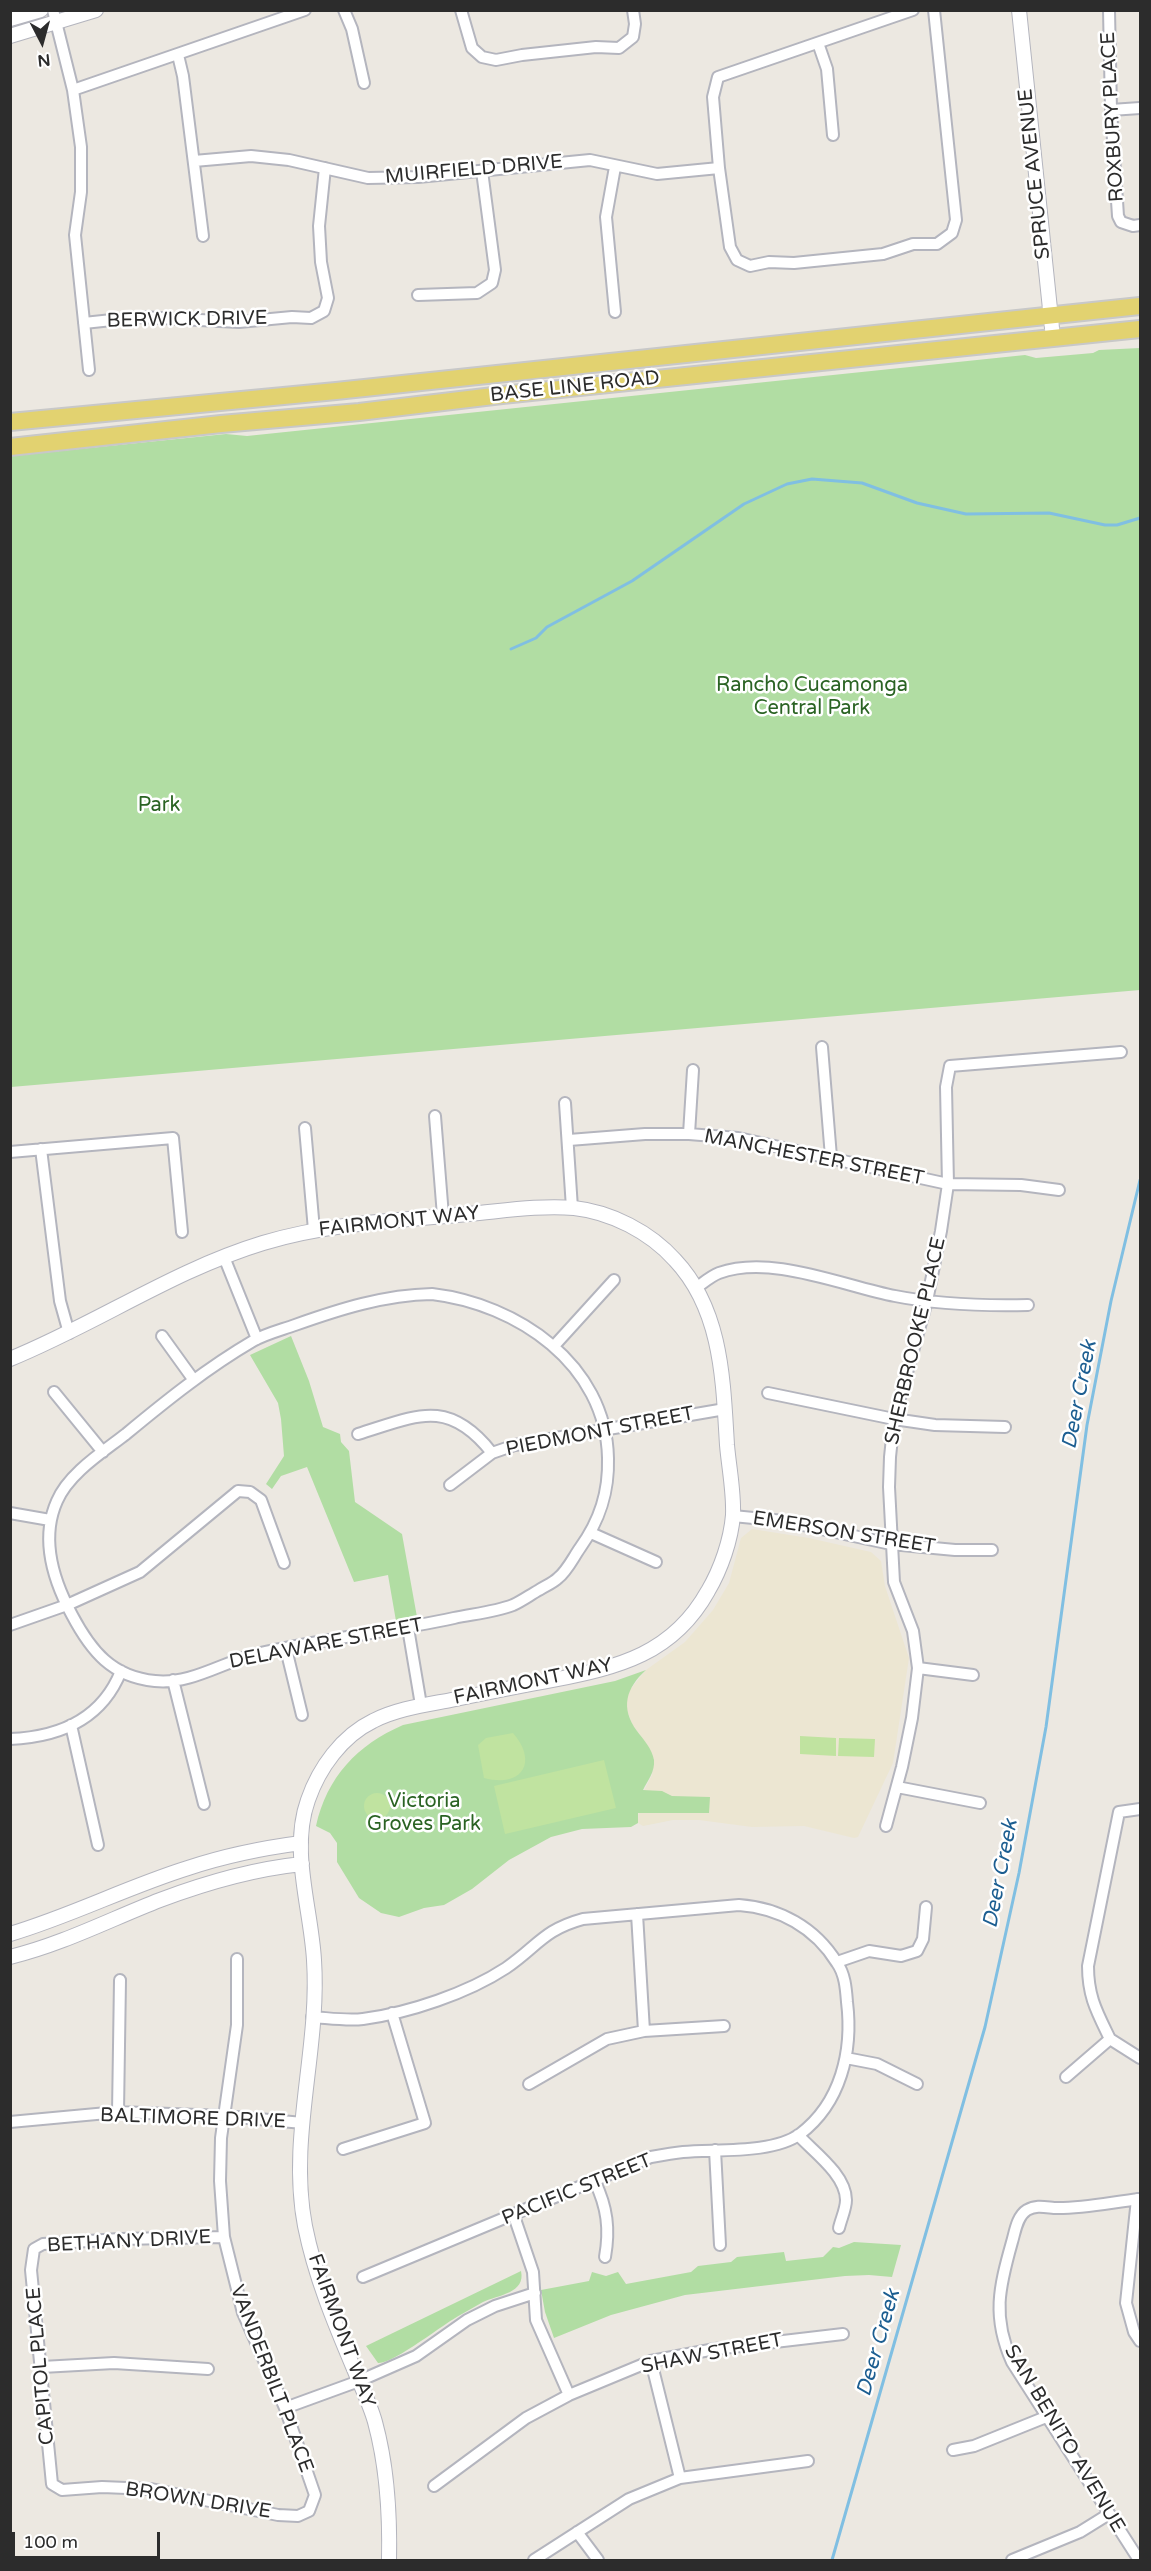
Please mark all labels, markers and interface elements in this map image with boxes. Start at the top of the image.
north arrow [12,12,72,72]
street label: ROXBURY PLACE [1097,31,1129,203]
text: N [36,49,51,71]
street label: SPRUCE AVENUE [1014,87,1056,261]
street label: MUIRFIELD DRIVE [384,150,564,190]
street label: BERWICK DRIVE [106,307,268,333]
street label: BASE LINE ROAD [489,366,661,408]
park label: Rancho Cucamonga Central Park [716,674,908,721]
park label: Park [138,794,180,818]
street label: MANCHESTER STREET [702,1125,926,1191]
street label: FAIRMONT WAY [317,1202,481,1242]
street label: SHERBROOKE PLACE [880,1235,952,1447]
water label: Deer Creek [1057,1339,1103,1451]
street label: PIEDMONT STREET [504,1402,696,1462]
street label: EMERSON STREET [751,1507,937,1559]
street label: DELAWARE STREET [227,1613,425,1675]
street label: FAIRMONT WAY [451,1653,615,1711]
park label: Victoria Groves Park [367,1790,481,1837]
water label: Deer Creek [978,1818,1024,1930]
street label: BALTIMORE DRIVE [100,2104,286,2134]
street label: PACIFIC STREET [499,2149,655,2231]
street label: BETHANY DRIVE [46,2226,212,2258]
street label: FAIRMONT WAY [302,2251,380,2411]
street label: VANDERBILT PLACE [224,2282,318,2476]
street label: CAPITOL PLACE [22,2286,60,2446]
water label: Deer Creek [852,2287,906,2399]
street label: SHAW STREET [639,2329,785,2379]
street label: SAN BENITO AVENUE [998,2341,1130,2537]
street label: BROWN DRIVE [123,2478,273,2524]
scale bar [15,2520,164,2558]
text: 100 m [23,2531,78,2553]

